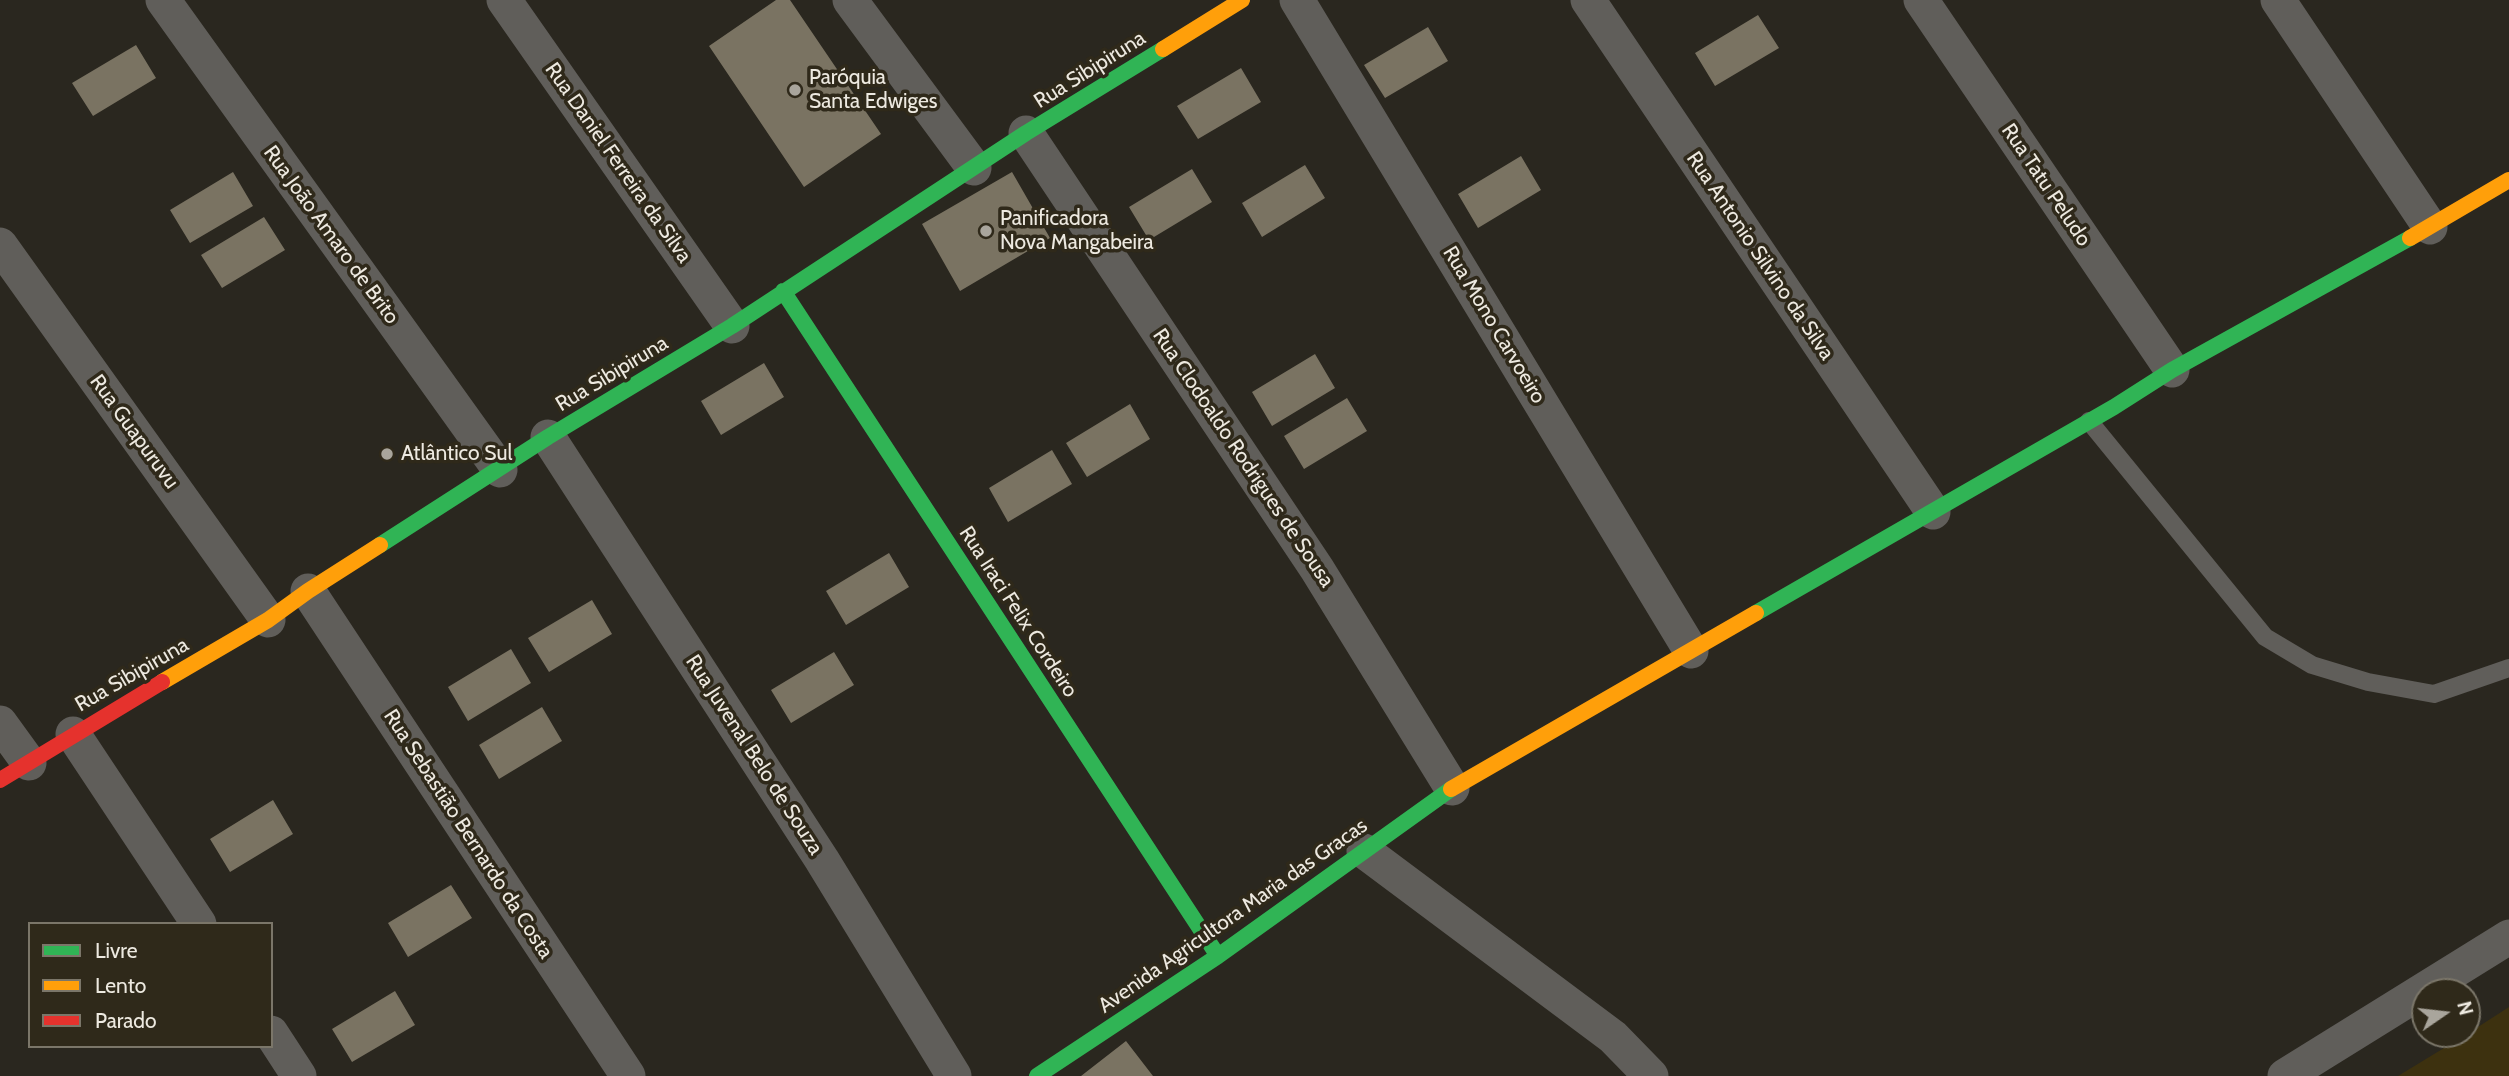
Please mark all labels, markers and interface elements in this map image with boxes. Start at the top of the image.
street label: Rua Sibipiruna [1030,26,1150,114]
street label: Rua Daniel Ferreira da Silva [539,58,697,268]
place label: Paróquia Santa Edwiges [809,65,937,115]
marker: Paróquia Santa Edwiges [787,82,803,98]
street label: Rua Tatu Peludo [1996,119,2096,251]
street label: Rua João Amaro de Brito [258,141,404,329]
street label: Rua Antonio Silvino da Silva [1681,147,1839,365]
place label: Panificadora Nova Mangabeira [1000,206,1154,256]
marker: Panificadora Nova Mangabeira [978,223,994,239]
street label: Rua Mono Carvoeiro [1437,242,1551,408]
street label: Rua Clodoaldo Rodrigues de Sousa [1147,324,1339,592]
street label: Rua Sibipiruna [551,331,673,417]
street label: Rua Guapuruvu [84,370,184,494]
place label: Atlântico Sul [401,441,512,467]
marker: Atlântico Sul [379,446,395,462]
street label: Rua Iraci Felix Cordeiro [953,522,1083,702]
street label: Rua Sibipiruna [71,632,193,718]
street label: Rua Juvenal Belo de Souza [680,650,828,860]
street label: Rua Sebastião Bernardo da Costa [378,705,558,963]
street label: Avenida Agricultora Maria das Gracas [1094,813,1372,1019]
legend [28,922,273,1048]
text: Livre [95,938,137,963]
text: Lento [95,973,146,998]
north arrow [2411,978,2481,1048]
text: N [2452,999,2478,1018]
text: Parado [95,1008,157,1033]

